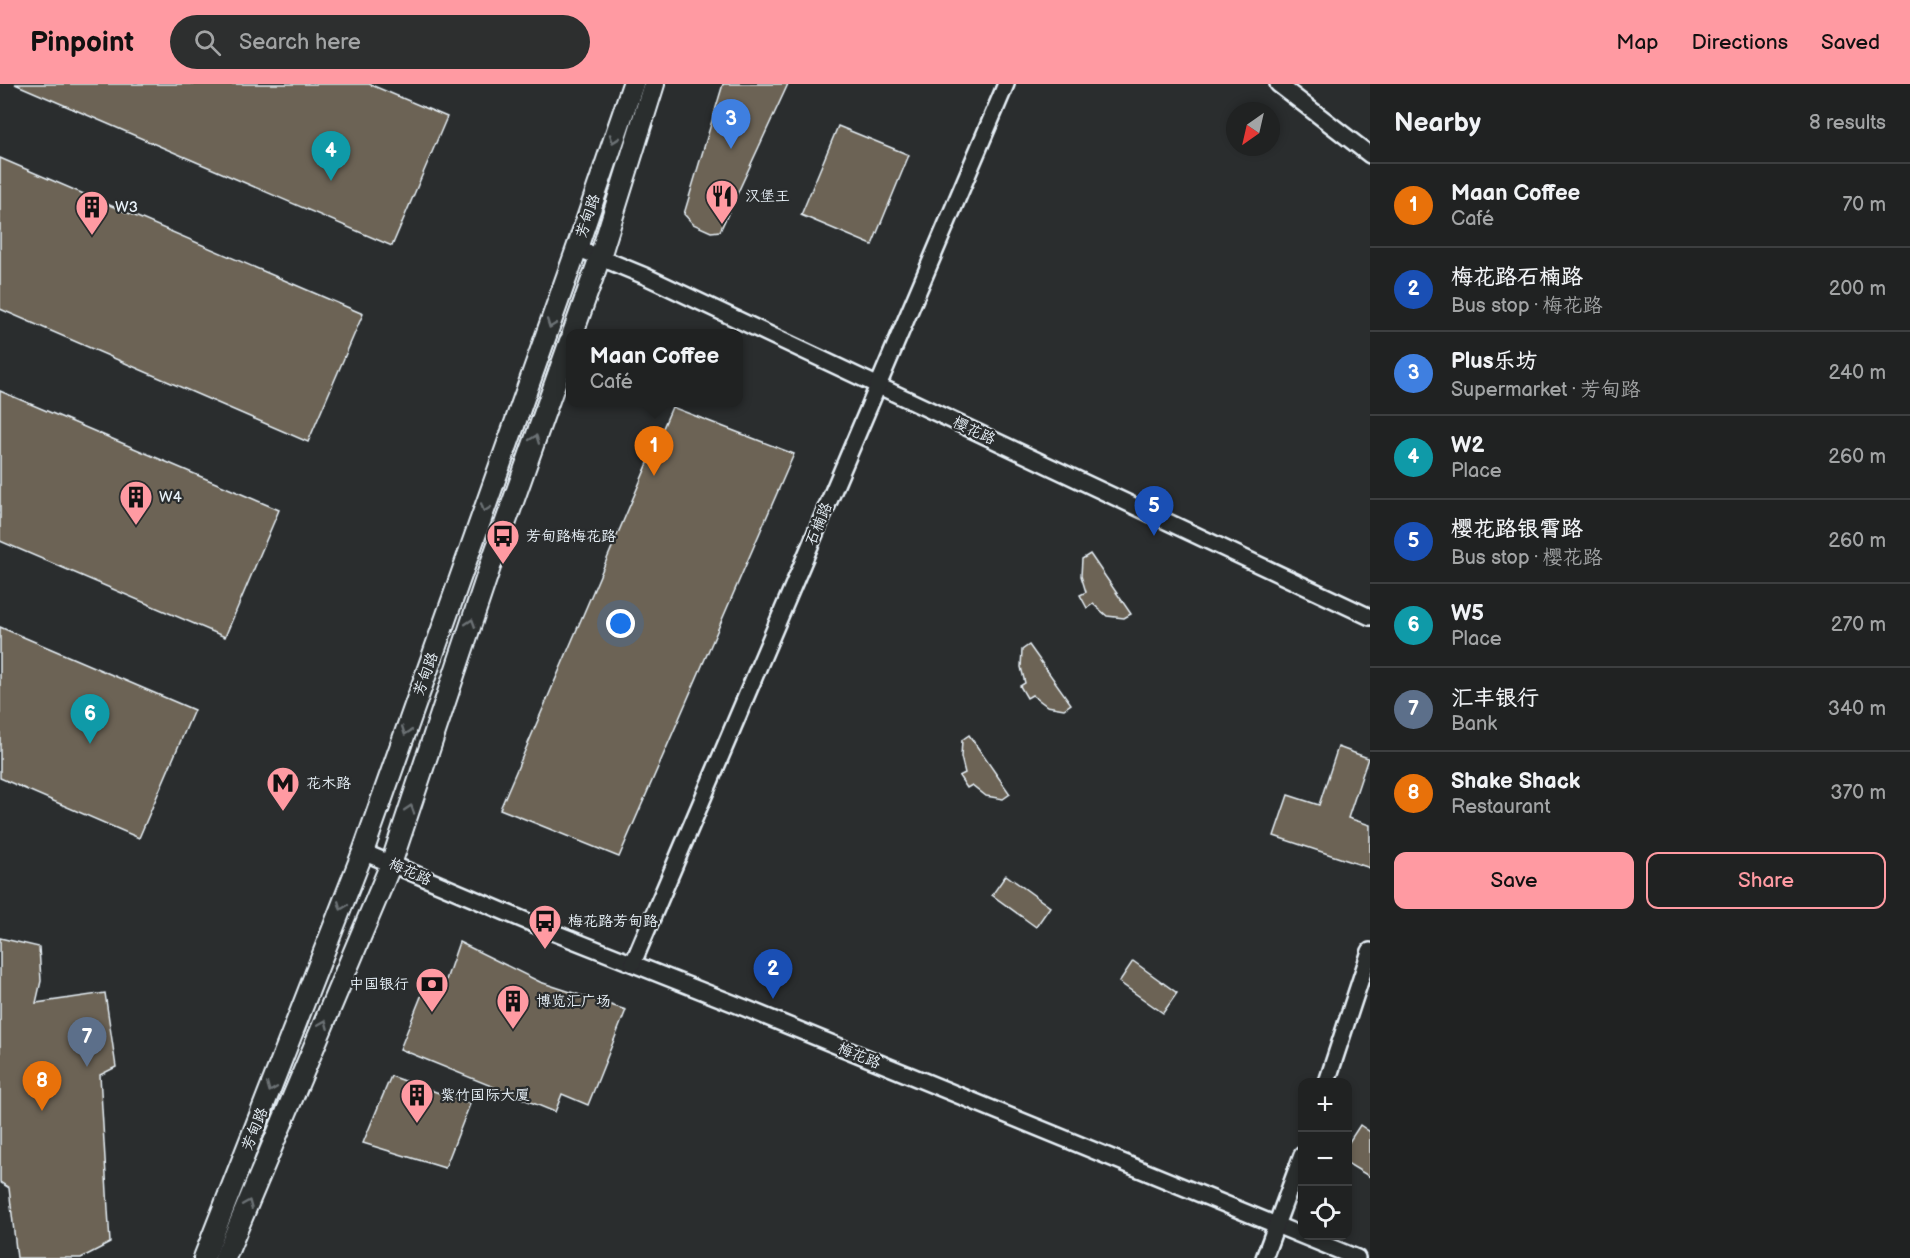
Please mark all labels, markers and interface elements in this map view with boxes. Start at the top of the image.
search box [170,15,590,69]
text: Pinpoint [30,26,134,59]
icon: search [191,26,224,59]
text: Search here [239,29,361,56]
text: Map [1616,30,1659,55]
text: Directions [1692,30,1788,55]
text: Saved [1821,30,1880,55]
pin: 3 [712,100,750,149]
north arrow [1226,102,1280,156]
text: Nearby [1394,108,1481,139]
text: 8 results [1809,111,1886,135]
pin: 4 [312,132,350,181]
one-way arrow [609,133,621,144]
restaurant icon: 汉堡王 [704,178,740,225]
text: Maan Coffee [1451,180,1580,207]
place label: 汉堡王 [745,187,790,206]
building icon: W3 [74,189,110,236]
street label: 芳甸路 [572,192,604,240]
text: 1 [1409,193,1418,217]
text: 70 m [1842,193,1886,217]
place label: W3 [115,198,138,217]
text: Café [1451,207,1494,231]
text: 梅花路石楠路 [1451,264,1583,291]
text: 2 [1408,277,1419,301]
text: 200 m [1829,277,1886,301]
text: Bus stop · 梅花路 [1451,294,1603,318]
one-way arrow [545,318,558,329]
popup [566,329,743,407]
text: Maan Coffee [590,343,719,370]
text: Plus乐坊 [1451,348,1537,375]
text: 3 [1408,361,1419,385]
text: 240 m [1829,361,1886,385]
text: Café [590,370,633,394]
text: Supermarket · 芳甸路 [1451,378,1641,402]
street label: 樱花路 [950,413,998,449]
pin: 1 [634,426,674,476]
text: W2 [1451,432,1485,459]
one-way arrow [528,434,541,445]
text: 4 [1408,445,1419,469]
text: 260 m [1828,445,1886,469]
text: Place [1451,459,1502,483]
building icon: W4 [118,479,154,526]
pin: 5 [1134,486,1174,536]
place label: W4 [159,488,182,507]
street label: 石楠路 [801,500,837,548]
one-way arrow [480,502,493,512]
text: 樱花路银霄路 [1451,516,1583,543]
bus stop icon: 芳甸路梅花路 [485,518,521,565]
place label: 芳甸路梅花路 [526,527,616,546]
text: 5 [1408,529,1419,553]
text: 260 m [1828,529,1886,553]
text: Bus stop · 樱花路 [1451,546,1603,570]
text: W5 [1451,600,1484,627]
your location [606,609,635,638]
text: 6 [1407,613,1420,637]
text: 270 m [1831,613,1886,637]
one-way arrow [464,619,476,629]
text: Place [1451,627,1502,651]
street label: 芳甸路 [409,650,443,698]
text: 汇丰银行 [1451,685,1539,712]
pin: 6 [70,694,110,744]
text: 7 [1408,697,1419,721]
text: 340 m [1828,697,1886,721]
text: Bank [1451,712,1497,736]
one-way arrow [400,725,413,736]
metro station icon: 花木路 [265,765,301,812]
text: Shake Shack [1451,768,1580,795]
place label: 花木路 [306,774,351,793]
text: 8 [1407,781,1420,805]
text: 370 m [1830,781,1886,805]
text: Restaurant [1451,795,1551,819]
one-way arrow [402,804,415,814]
button: Save [1394,852,1634,909]
button: Share [1646,852,1886,909]
street label: 梅花路 [386,854,434,890]
one-way arrow [337,900,349,911]
bus stop icon: 梅花路芳甸路 [527,903,563,950]
place label: 梅花路芳甸路 [568,912,658,931]
pin: 2 [754,950,792,999]
bank icon: 中国银行 [414,966,450,1013]
place label: 中国银行 [349,975,409,994]
building icon: 博览汇广场 [495,983,531,1030]
place label: 博览汇广场 [536,992,611,1011]
pin: 7 [68,1018,106,1067]
one-way arrow [316,1020,328,1031]
street label: 梅花路 [835,1039,883,1073]
pin: 8 [22,1062,62,1111]
building icon: 紫竹国际大厦 [399,1077,435,1124]
map controls [1298,1078,1352,1240]
button: + [1298,1078,1352,1132]
one-way arrow [266,1082,278,1093]
place label: 紫竹国际大厦 [440,1086,530,1105]
street label: 芳甸路 [238,1105,272,1153]
button: − [1298,1132,1352,1186]
button: locate [1298,1186,1352,1240]
one-way arrow [241,1199,253,1210]

